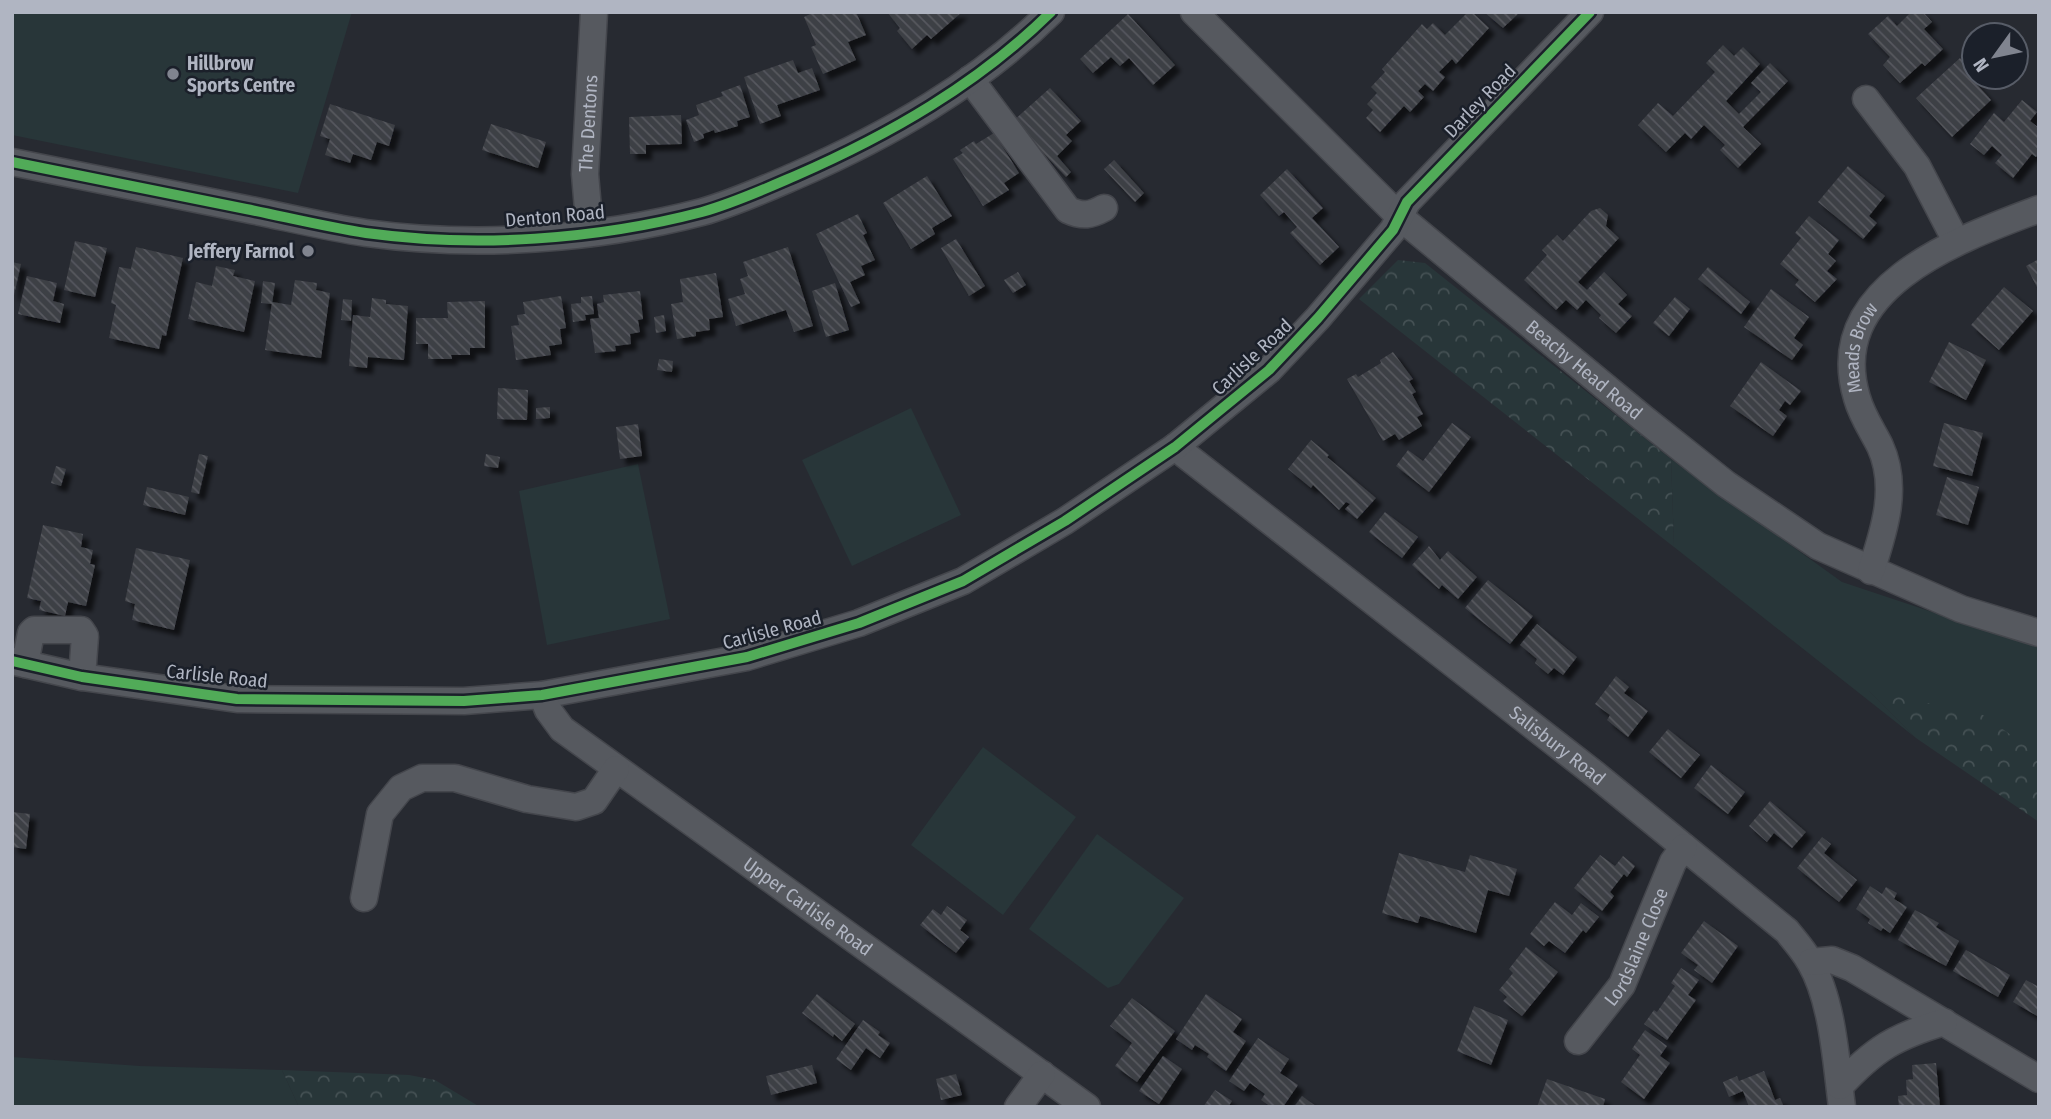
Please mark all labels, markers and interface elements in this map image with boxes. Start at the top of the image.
north arrow [1960,21,2030,91]
place label: Hillbrow Sports Centre [187,52,296,97]
text: N [1968,54,1994,76]
street label: Darley Road [1439,59,1521,143]
marker: Hillbrow Sports Centre [165,66,181,82]
street label: The Dentons [574,74,602,172]
street label: Denton Road [504,200,606,232]
place label: Jeffery Farnol [187,240,295,263]
marker: Jeffery Farnol [300,243,316,259]
street label: Meads Brow [1840,297,1882,395]
street label: Carlisle Road [1207,314,1297,400]
street label: Beachy Head Road [1522,315,1647,424]
street label: Carlisle Road [720,606,824,654]
street label: Carlisle Road [165,659,269,693]
street label: Salisbury Road [1505,700,1610,790]
street label: Upper Carlisle Road [739,852,877,960]
street label: Lordslaine Close [1599,884,1673,1010]

